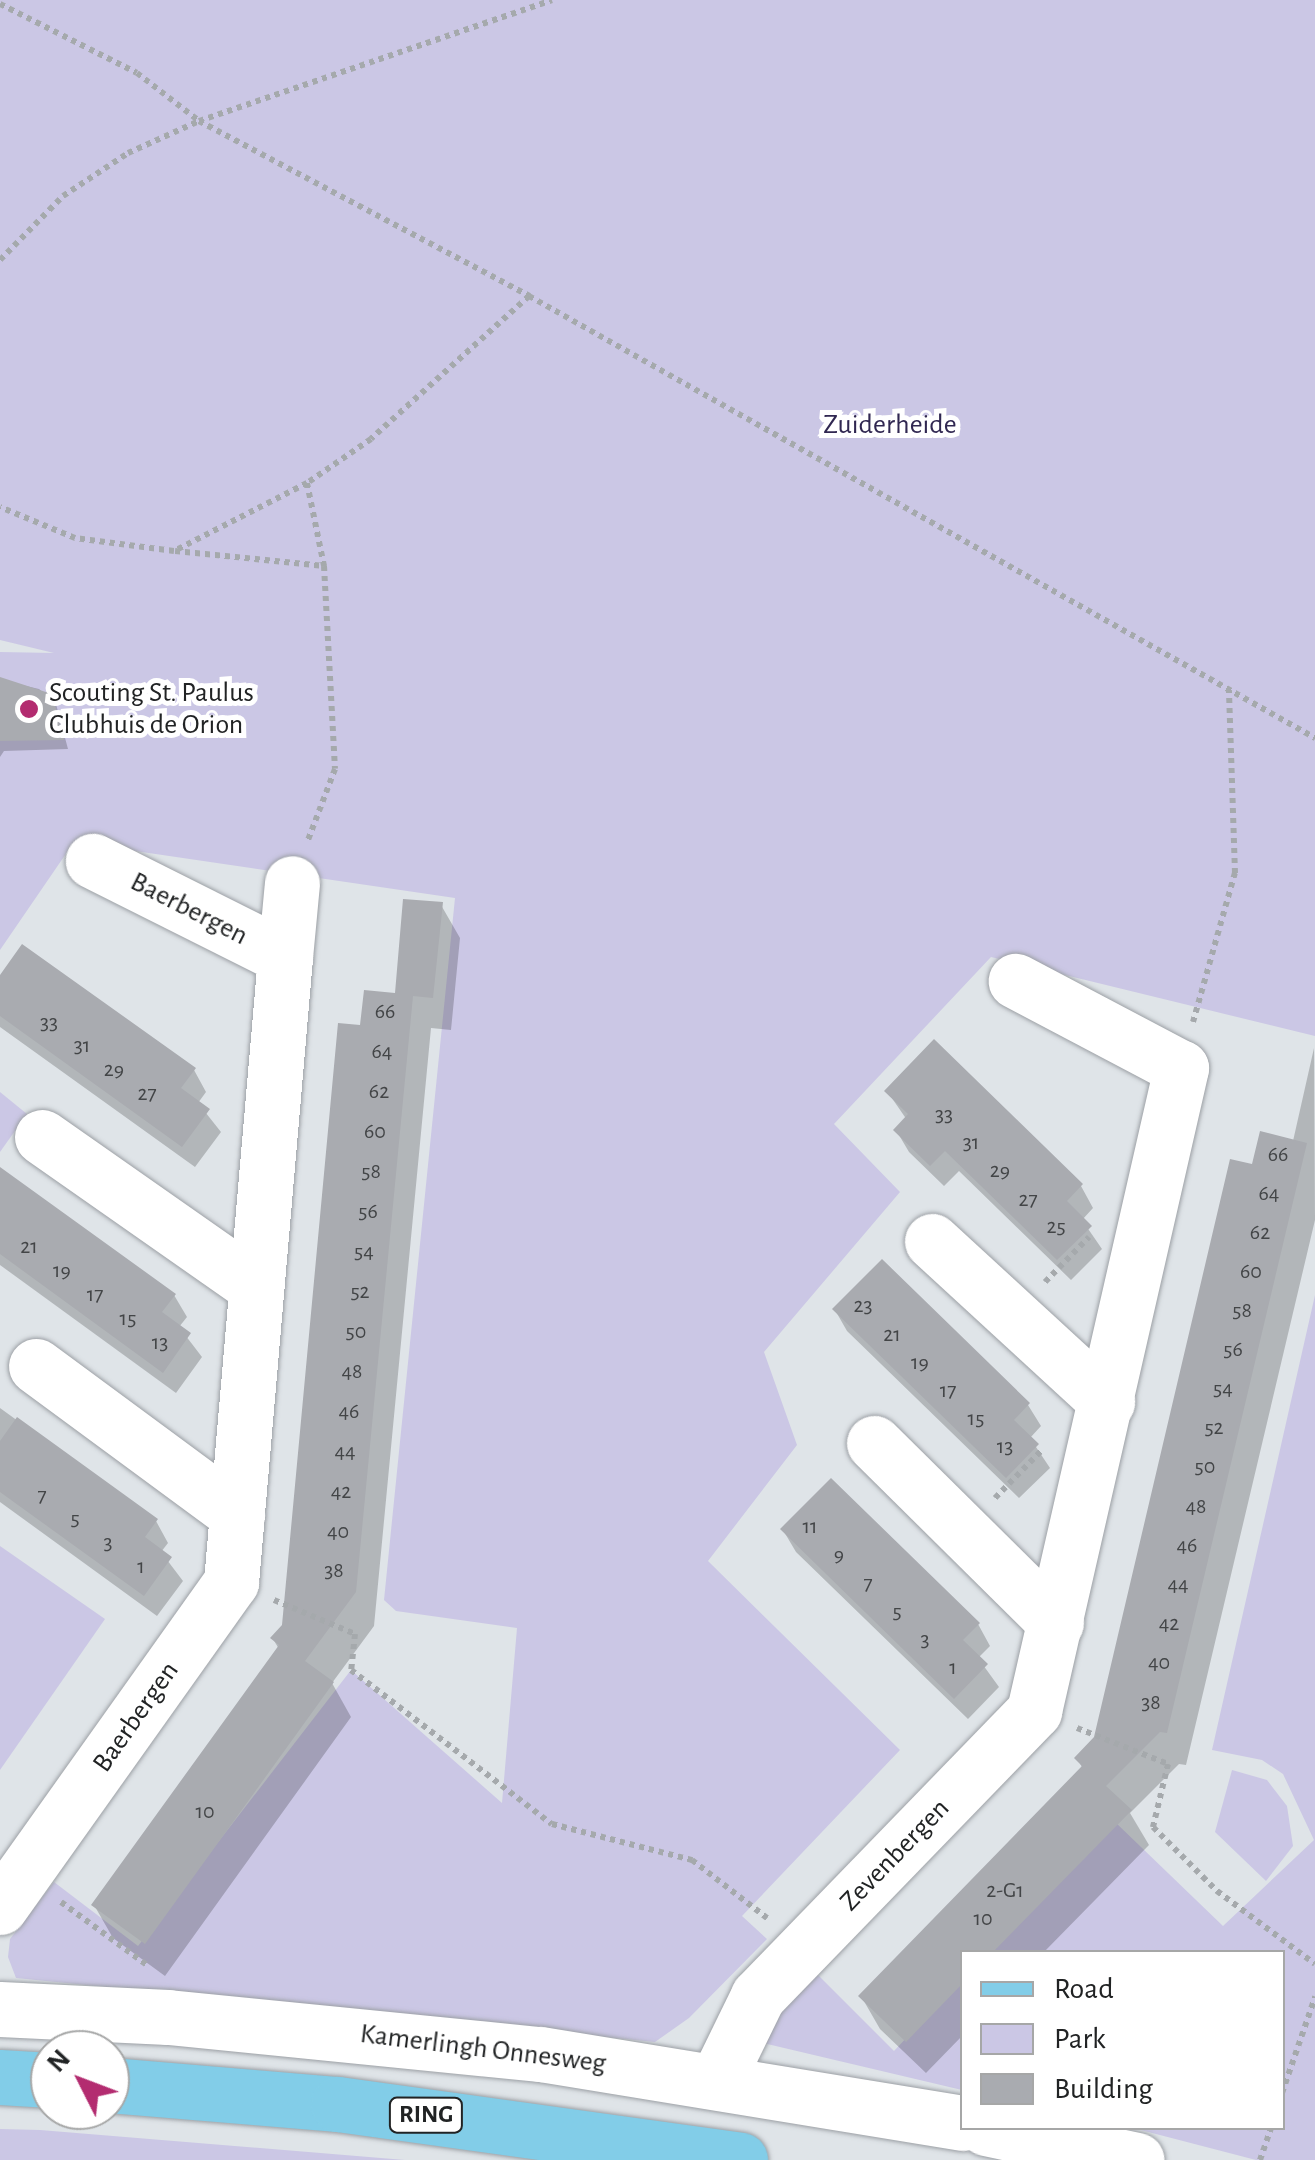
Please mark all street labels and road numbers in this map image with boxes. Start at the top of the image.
street label: Baerbergen [125,865,253,953]
street label: Baerbergen [86,1655,186,1779]
street label: Zevenbergen [833,1792,957,1918]
street label: Kamerlingh Onnesweg [358,2017,608,2081]
road number: RING [388,2095,464,2135]

